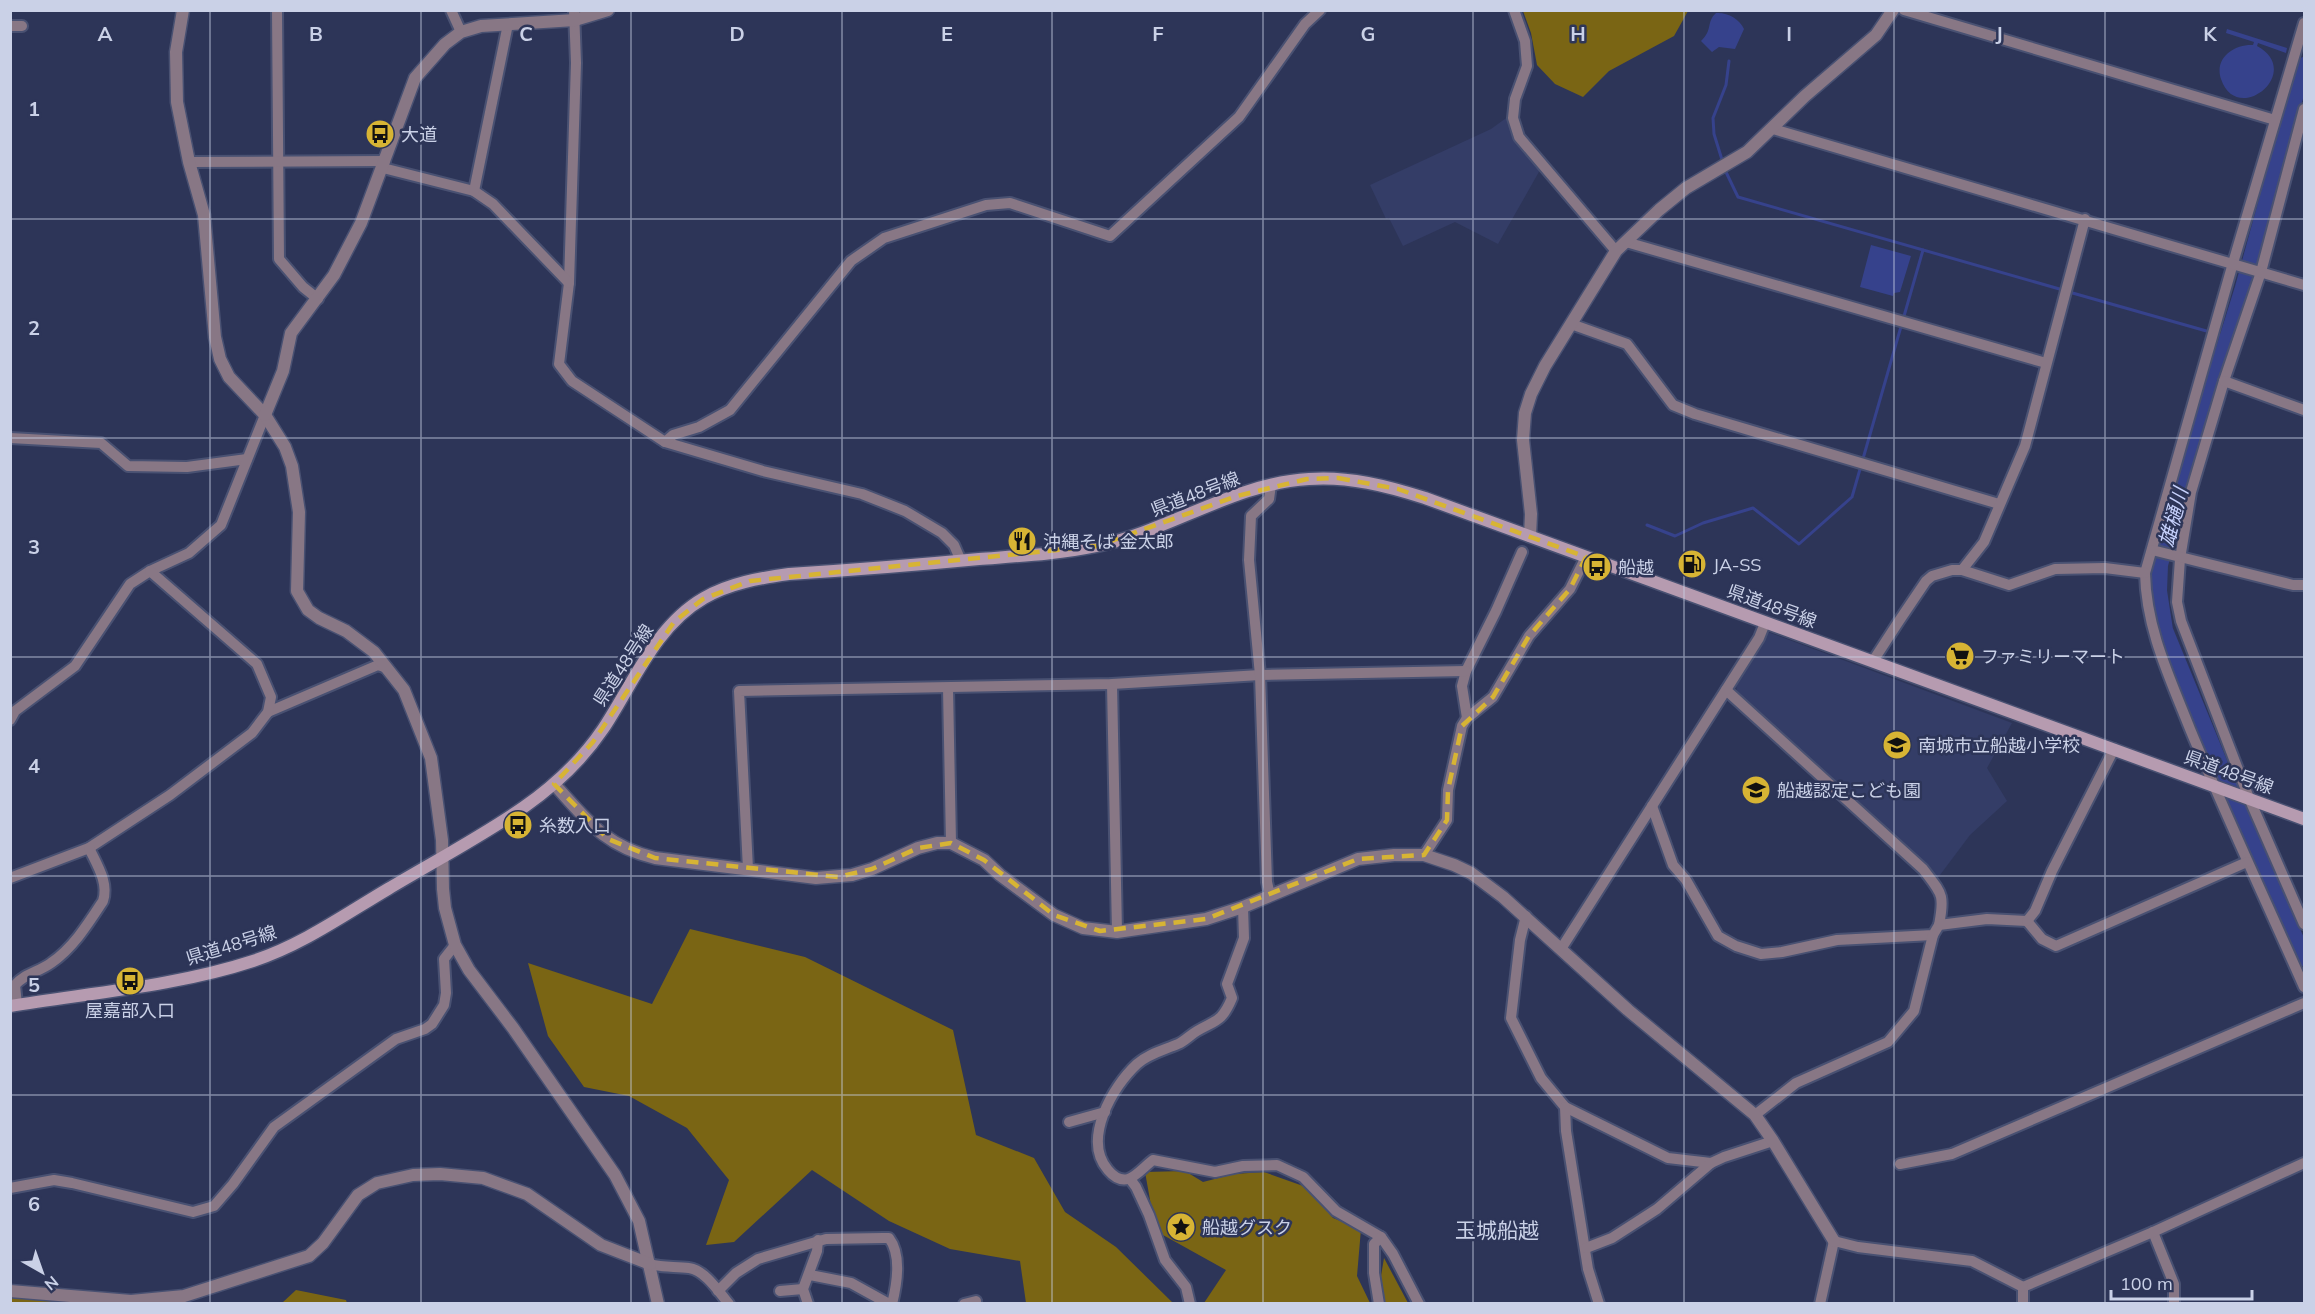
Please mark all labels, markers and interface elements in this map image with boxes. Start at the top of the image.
text: A [98,21,113,46]
text: B [309,21,323,46]
text: C [519,21,533,46]
text: D [729,21,745,46]
text: E [941,21,953,46]
text: F [1152,21,1164,46]
text: G [1361,21,1375,46]
text: H [1570,21,1586,46]
text: I [1786,21,1792,46]
text: J [1995,21,2003,46]
text: K [2203,21,2217,46]
text: 1 [28,96,40,121]
bus stop icon: 大道 [364,118,396,150]
place label: 大道 [401,123,437,146]
text: 2 [28,315,40,340]
street label: 県道48号線 [1147,466,1243,522]
water label: 雄樋川 [2153,483,2193,549]
restaurant icon: 沖縄そば 金太郎 [1006,525,1038,557]
place label: 沖縄そば 金太郎 [1043,530,1174,553]
text: 3 [28,534,40,559]
fuel station icon: JA-SS [1676,548,1708,580]
bus stop icon: 船越 [1581,551,1613,583]
place label: JA-SS [1713,553,1762,576]
place label: 船越 [1618,556,1654,579]
street label: 県道48号線 [1724,579,1820,633]
street label: 県道48号線 [588,619,658,711]
supermarket icon: ファミリーマート [1944,640,1976,672]
place label: ファミリーマート [1981,645,2125,668]
school or university icon: 南城市立船越小学校 [1881,729,1913,761]
place label: 南城市立船越小学校 [1918,734,2080,757]
street label: 県道48号線 [2181,745,2277,799]
text: 4 [28,753,40,778]
school or university icon: 船越認定こども園 [1740,774,1772,806]
place label: 船越認定こども園 [1777,779,1921,802]
bus stop icon: 糸数入口 [502,809,534,841]
place label: 糸数入口 [539,814,611,837]
street label: 県道48号線 [183,920,279,970]
bus stop icon: 屋嘉部入口 [114,965,146,997]
text: 5 [28,972,40,997]
place label: 屋嘉部入口 [85,999,175,1022]
text: 6 [28,1191,40,1216]
place icon: 船越グスク [1165,1211,1197,1243]
place label: 船越グスク [1202,1216,1292,1239]
district label: 玉城船越 [1455,1217,1539,1243]
north arrow [12,1242,72,1302]
scale bar [2111,1263,2252,1301]
text: N [41,1272,63,1295]
text: 100 m [2120,1272,2173,1295]

